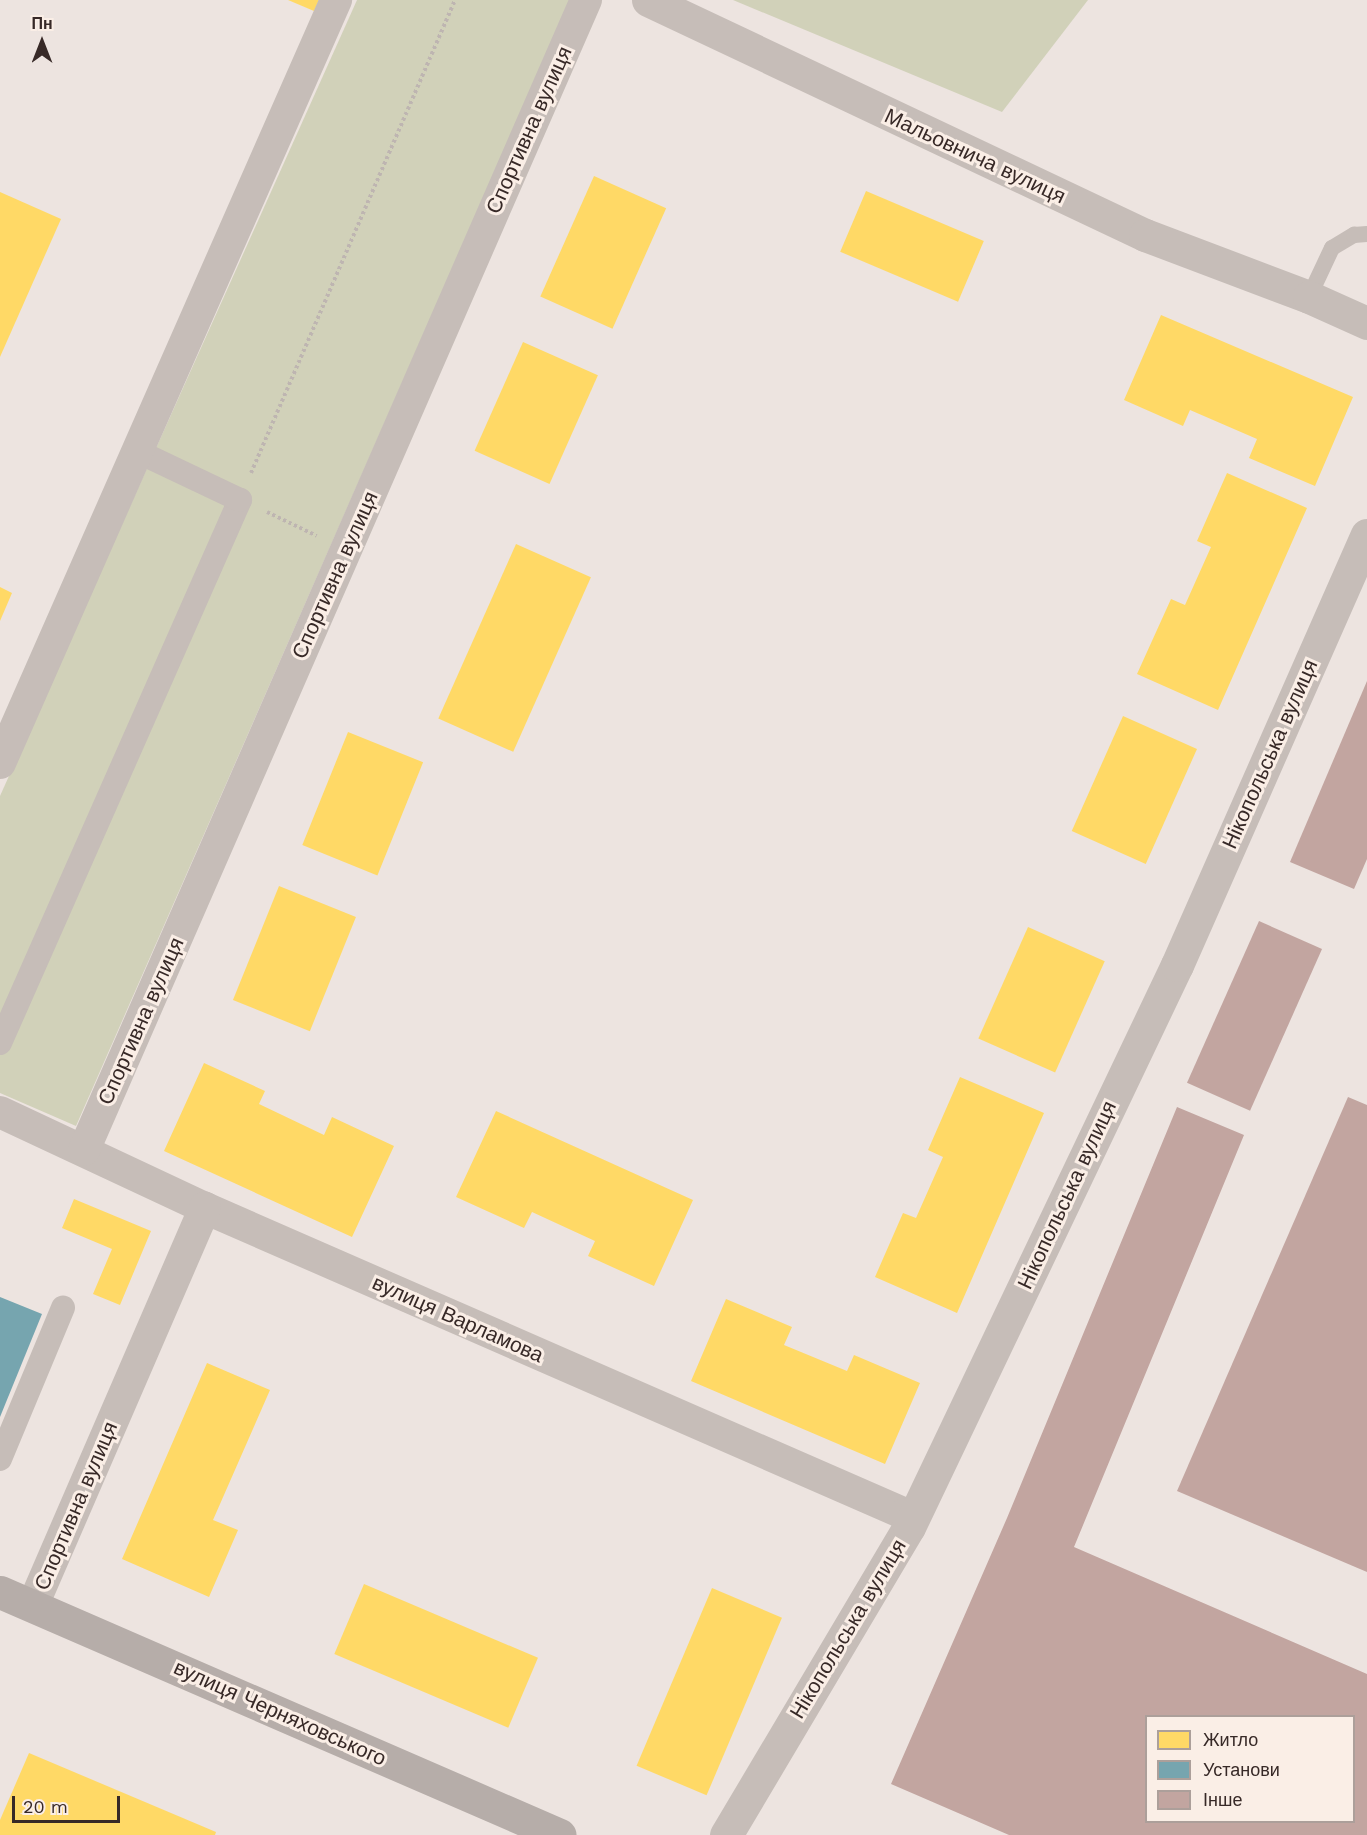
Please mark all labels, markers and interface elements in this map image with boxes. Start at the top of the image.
north arrow [12,12,72,72]
text: Пн [31,14,53,33]
street label: Спортивна вулиця [481,42,577,218]
street label: Мальовнича вулиця [881,103,1069,209]
street label: Спортивна вулиця [287,487,383,663]
street label: Нікопольська вулиця [1217,655,1323,853]
street label: Спортивна вулиця [93,933,189,1109]
street label: Нікопольська вулиця [1012,1097,1122,1293]
street label: вулиця Варламова [369,1270,547,1368]
street label: Спортивна вулиця [29,1418,123,1594]
street label: Нікопольська вулиця [784,1535,912,1723]
street label: вулиця Черняховського [170,1655,390,1771]
legend [1145,1715,1355,1823]
text: Житло [1203,1729,1258,1750]
text: Установи [1203,1759,1280,1780]
scale bar [15,1784,123,1822]
text: Інше [1203,1789,1242,1810]
text: 20 m [23,1796,68,1817]

